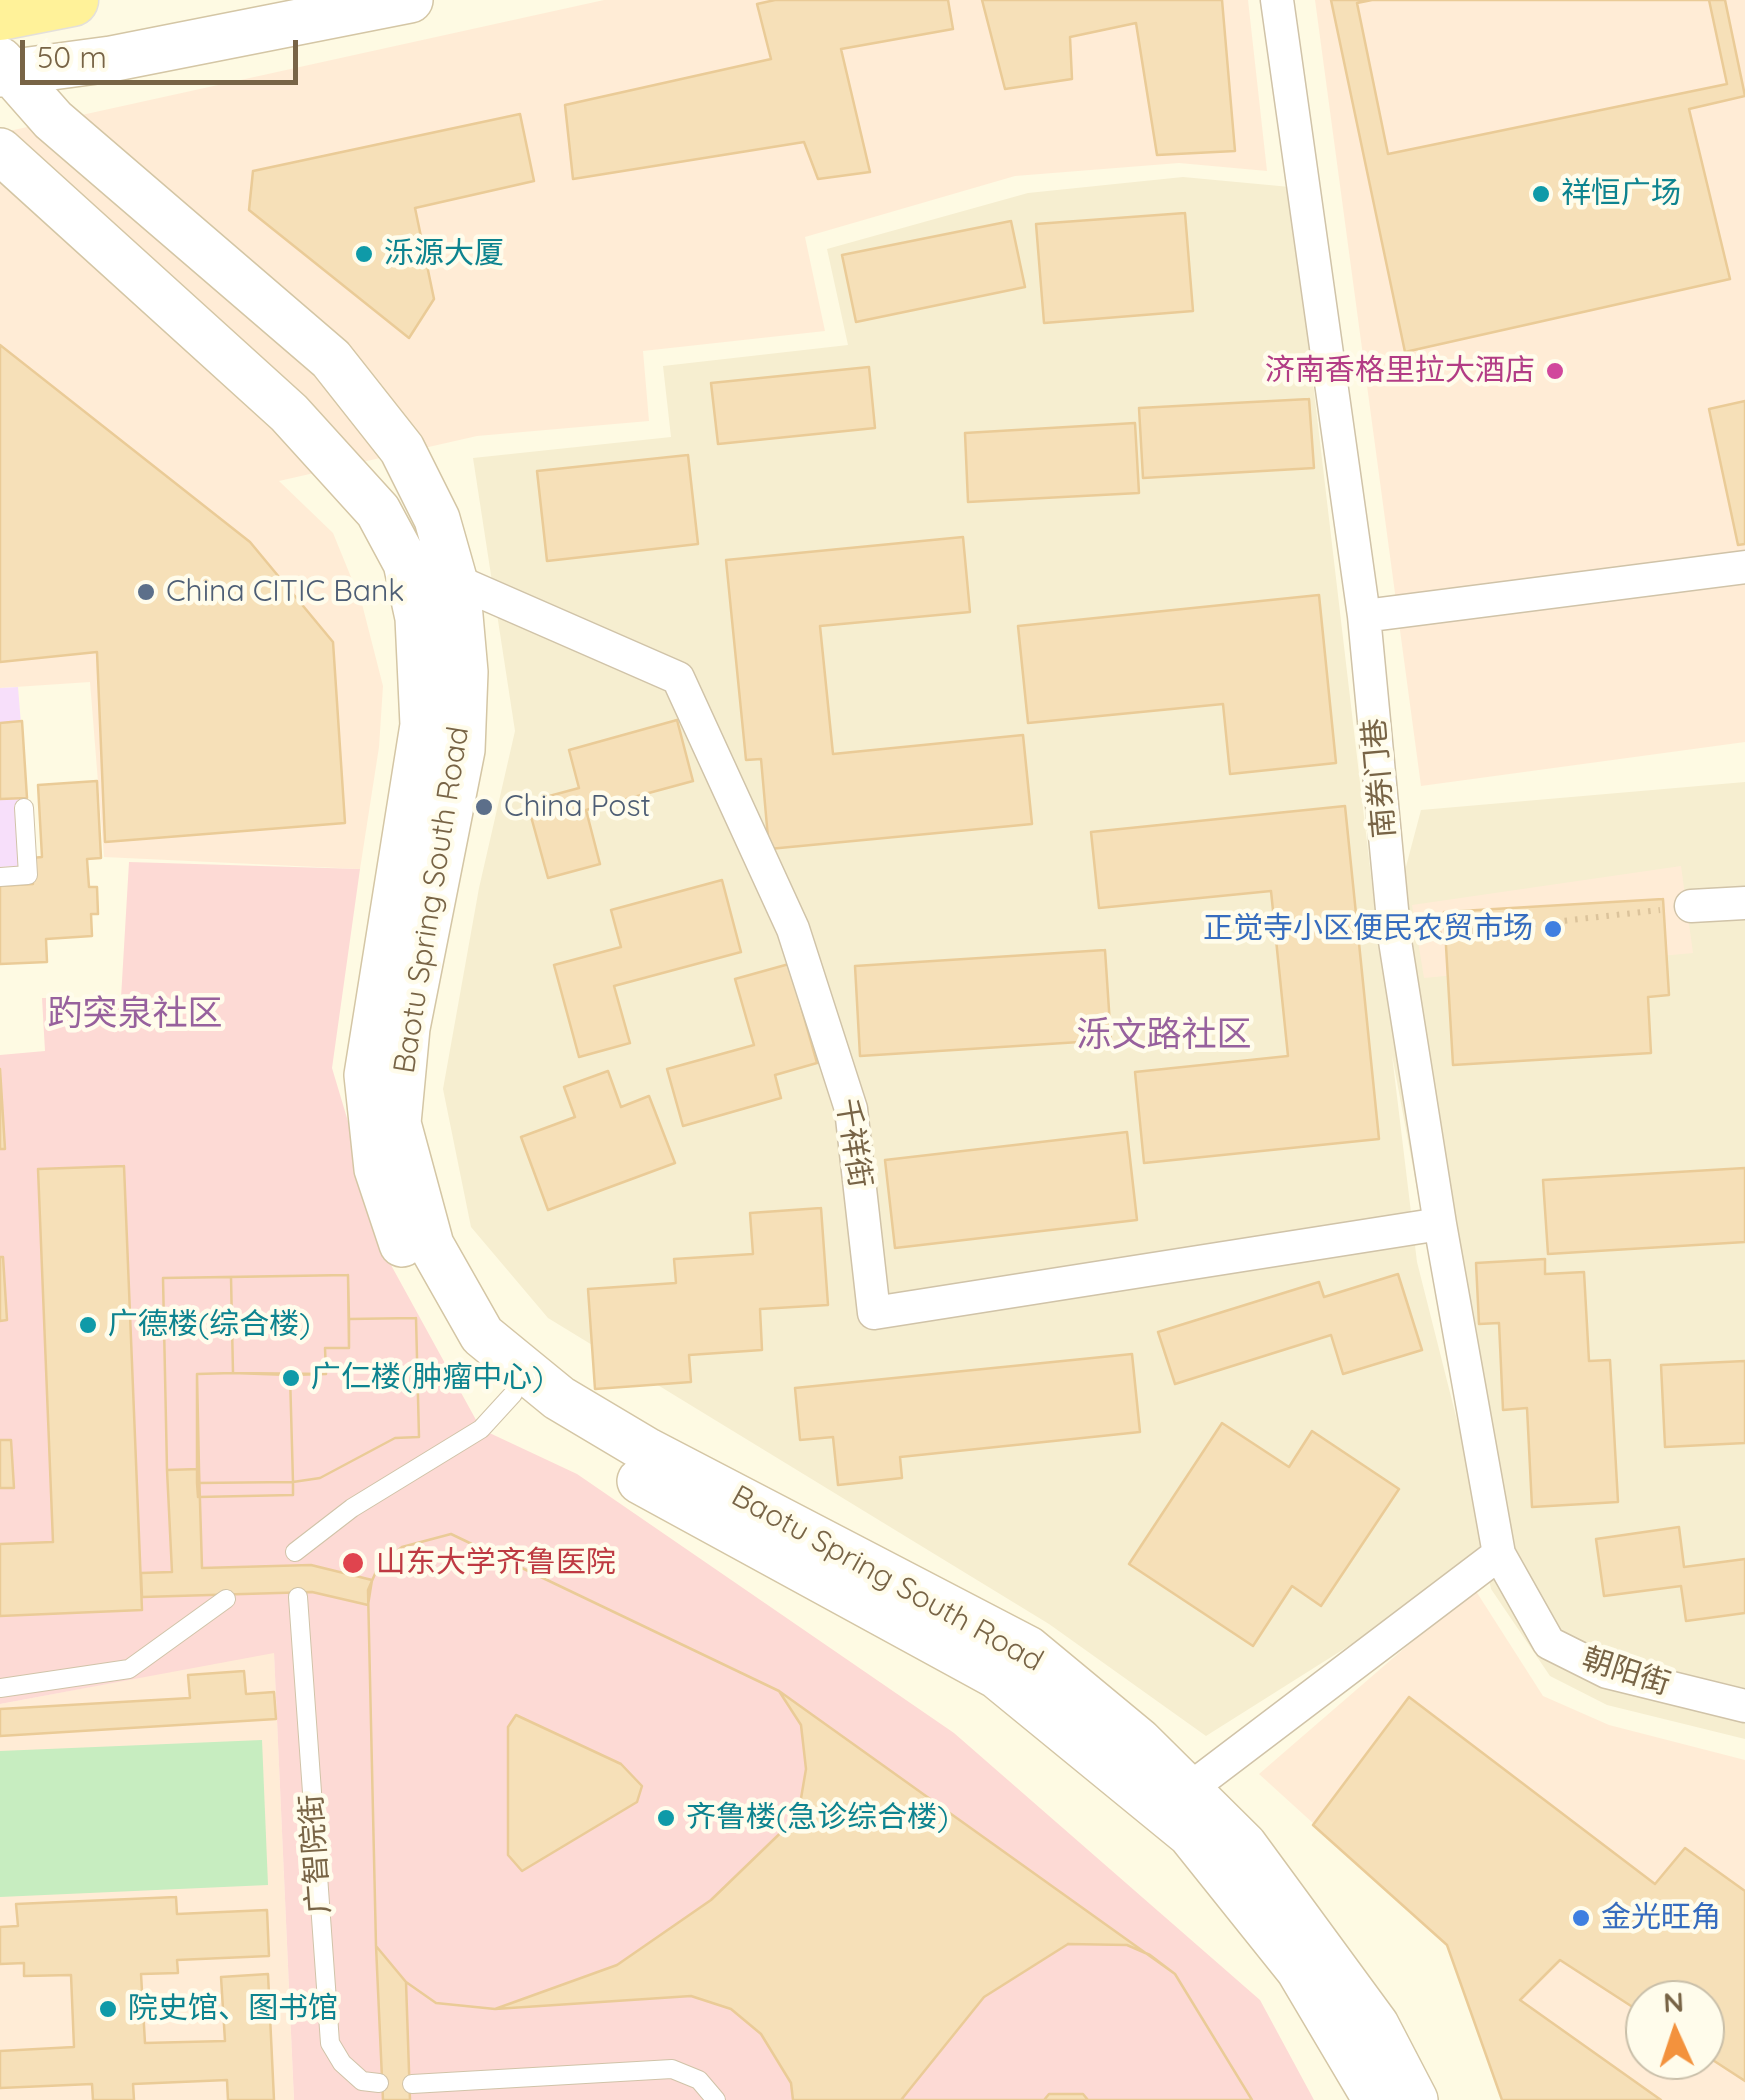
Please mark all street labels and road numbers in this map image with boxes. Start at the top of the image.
street label: 南券门巷 [1357,717,1403,839]
street label: Baotu Spring South Road [387,724,477,1076]
street label: 千祥街 [828,1096,878,1190]
street label: Baotu Spring South Road [725,1478,1049,1680]
street label: 朝阳街 [1578,1641,1674,1703]
street label: 广智院街 [294,1793,338,1915]

